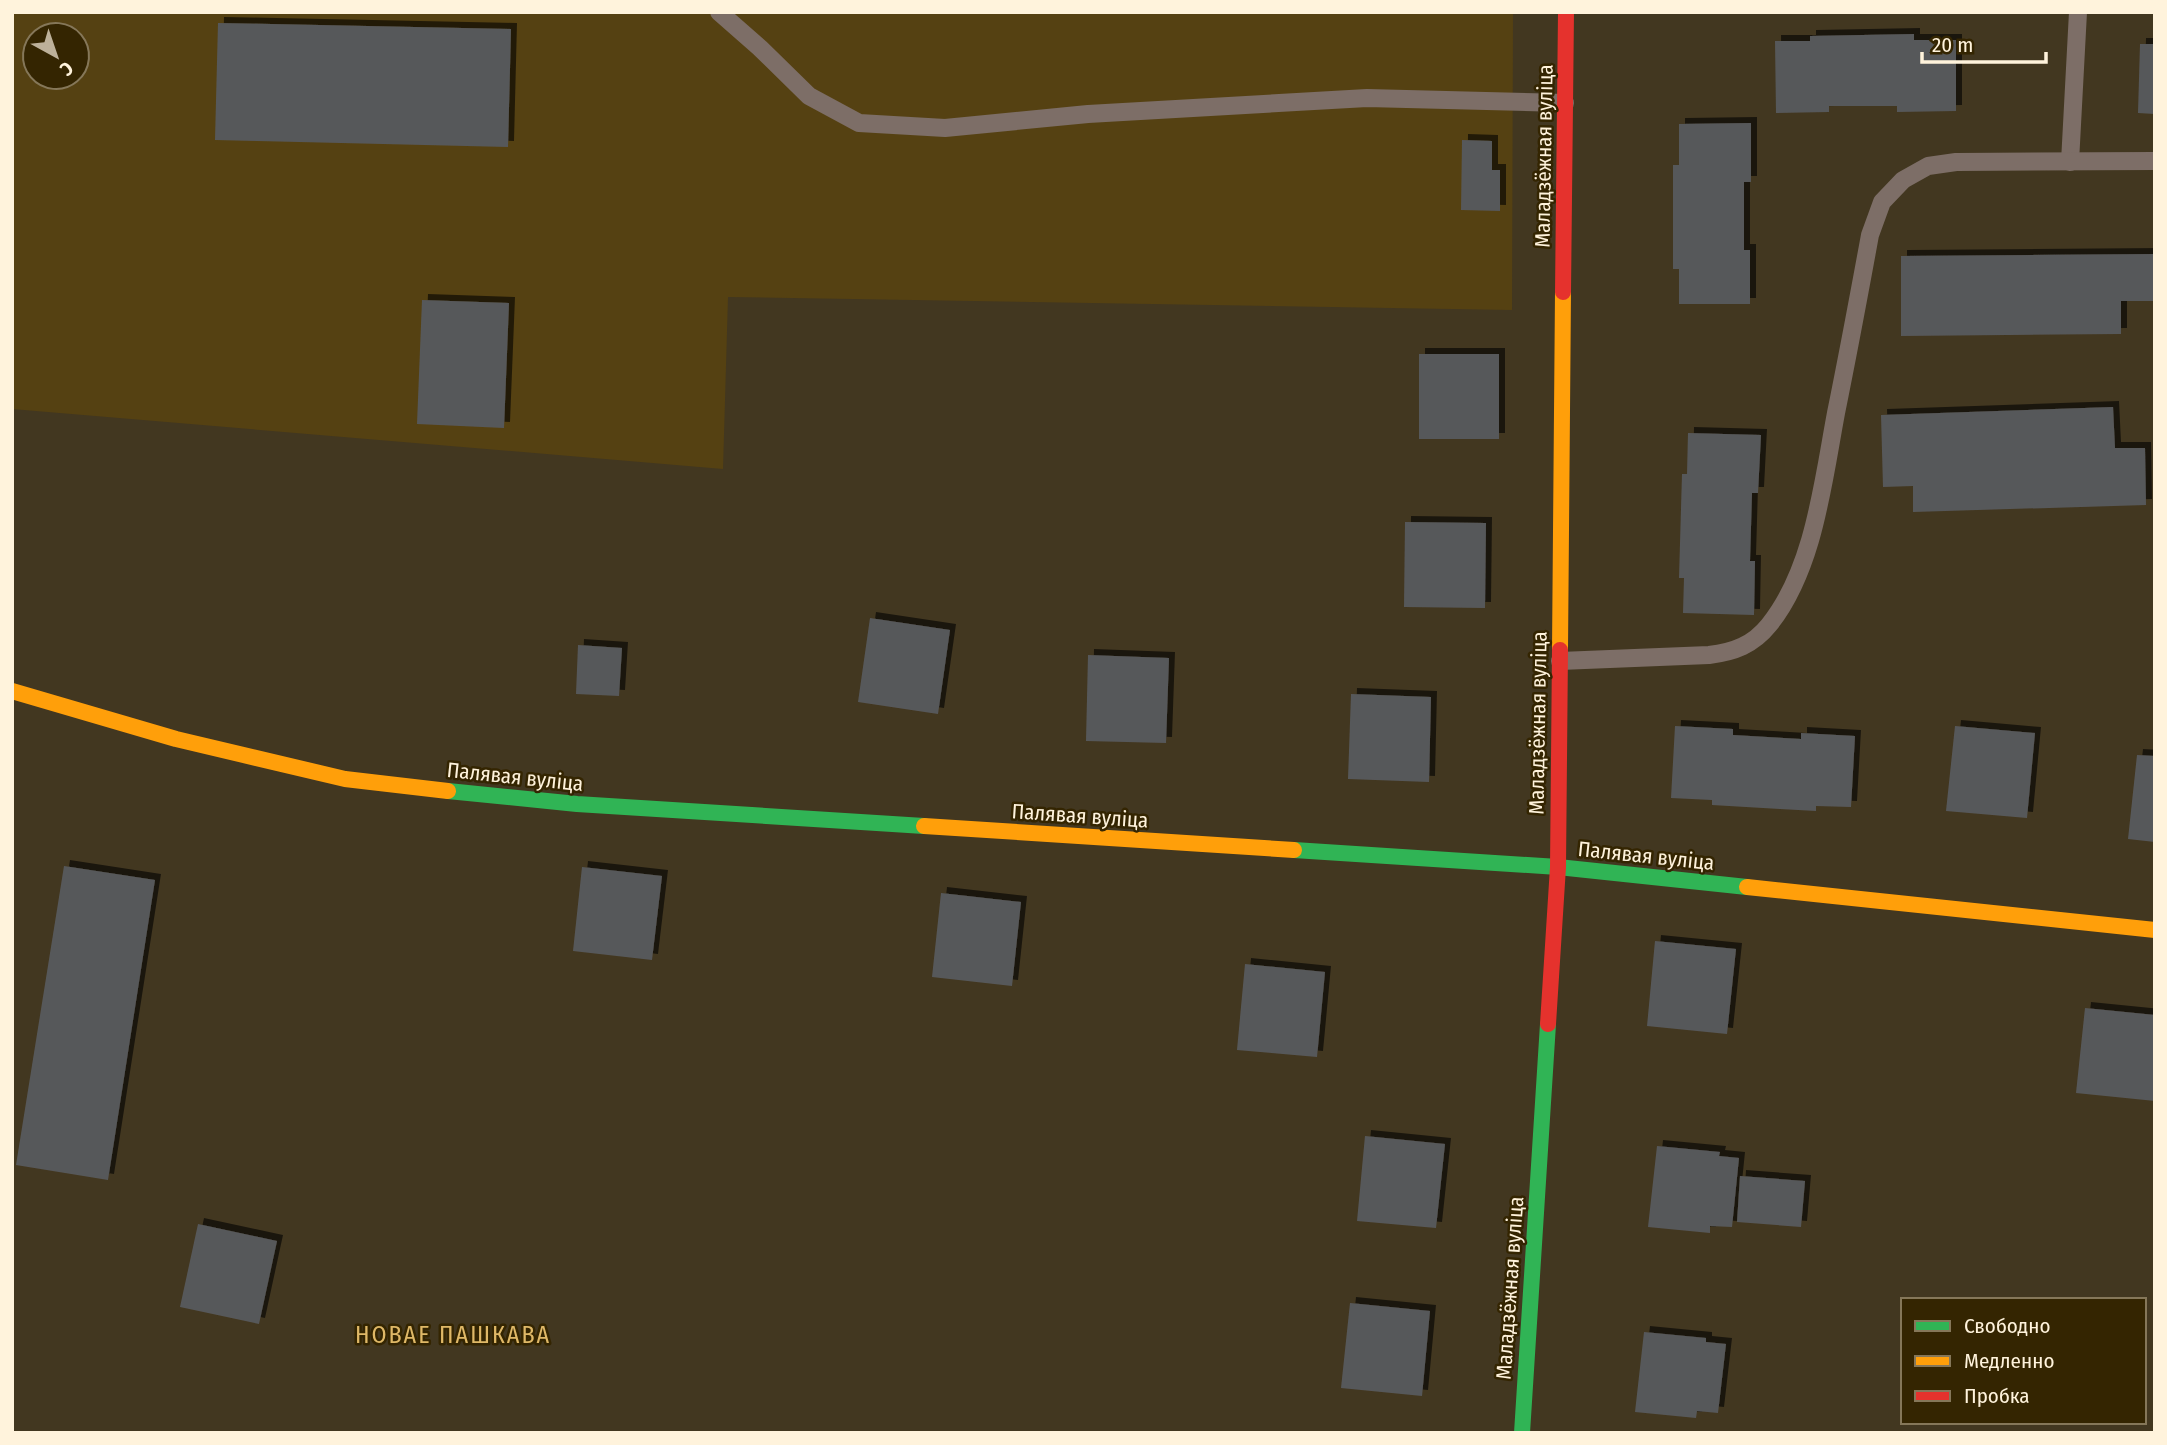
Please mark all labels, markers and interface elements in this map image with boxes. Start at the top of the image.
north arrow [21,21,91,91]
scale bar [1922,21,2046,65]
text: 20 m [1932,32,1973,58]
text: С [55,57,78,81]
street label: Маладзёжная вуліца [1529,64,1559,248]
street label: Маладзёжная вуліца [1523,631,1553,815]
street label: Палявая вуліца [445,757,585,797]
street label: Палявая вуліца [1011,798,1149,834]
street label: Палявая вуліца [1576,836,1716,876]
street label: Маладзёжная вуліца [1491,1196,1529,1380]
legend [1901,1298,2146,1424]
text: Свободно [1964,1313,2050,1339]
district label: НОВАЕ ПАШКАВА [355,1321,551,1349]
text: Медленно [1964,1348,2054,1374]
text: Пробка [1964,1383,2030,1409]

